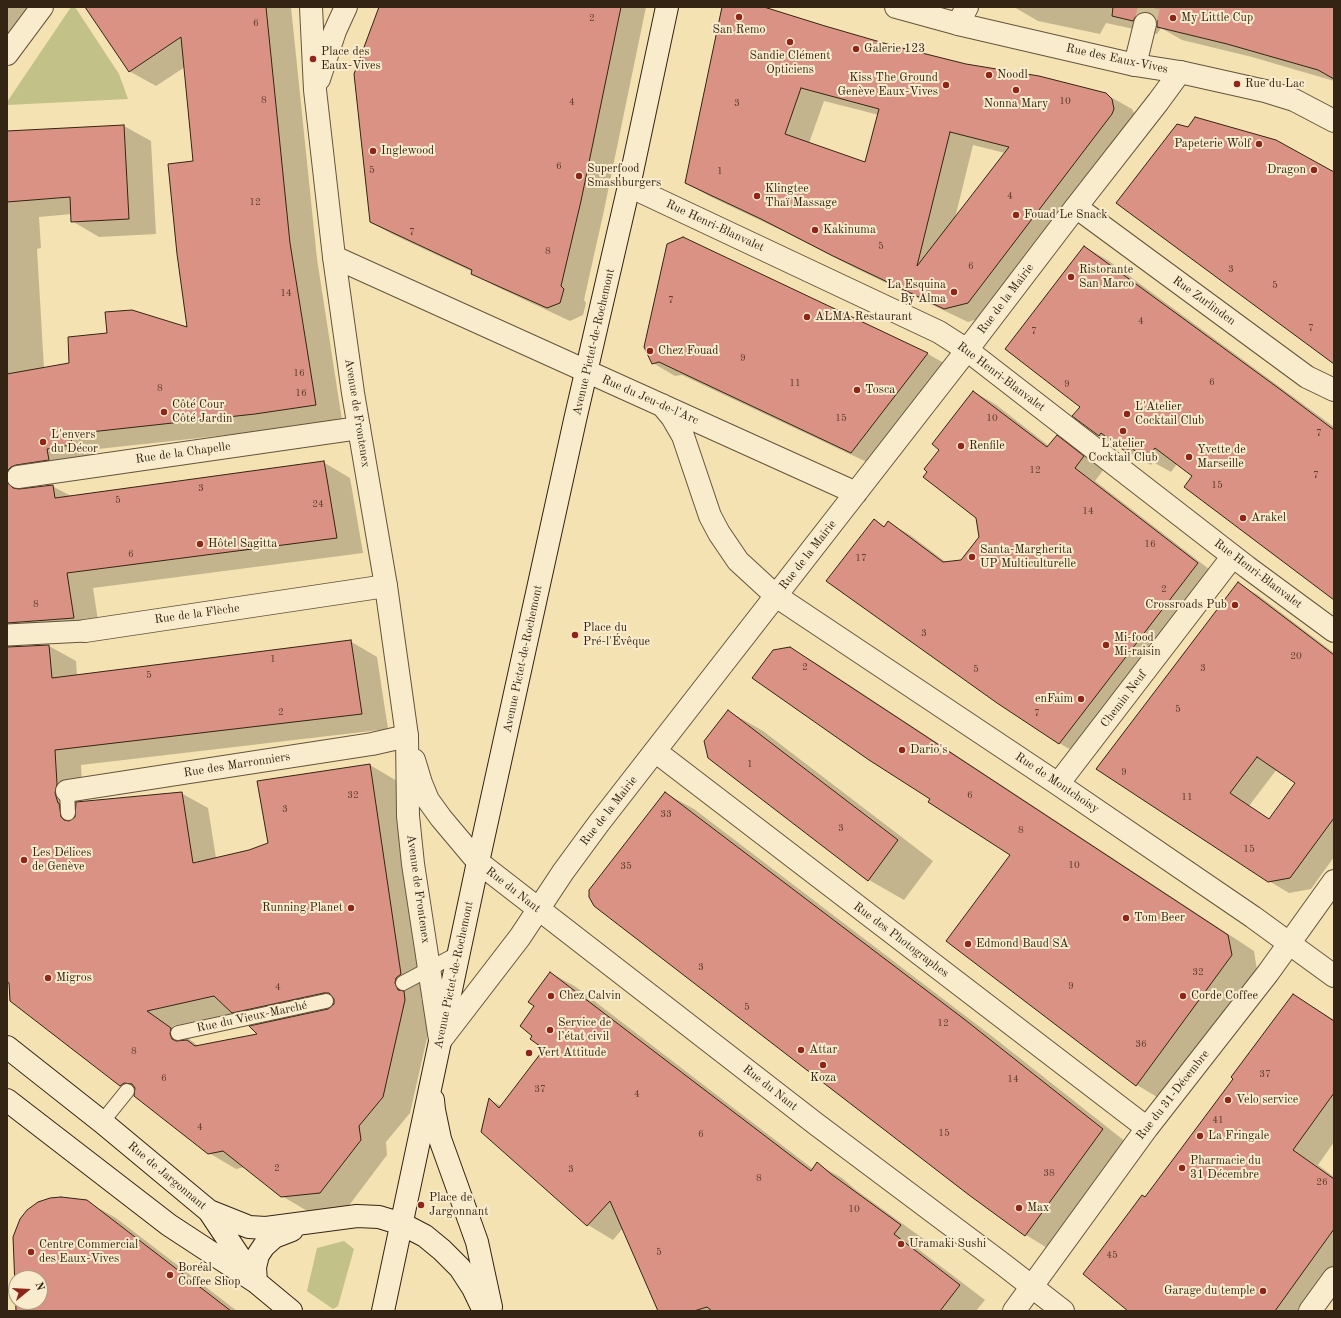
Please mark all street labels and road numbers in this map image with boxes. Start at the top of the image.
street label: Rue des Eaux-Vives [1065,41,1169,77]
street label: Rue Henri-Blanvalet [664,197,766,255]
street label: Rue de la Mairie [975,261,1037,337]
street label: Avenue Pictet-de-Rochemont [570,267,618,417]
street label: Rue Zurlinden [1170,273,1238,329]
street label: Rue Henri-Blanvalet [954,339,1048,415]
street label: Avenue de Frontenex [341,358,373,468]
street label: Rue du Jeu-de-l'Arc [599,372,701,428]
street label: Rue de la Chapelle [135,439,231,467]
street label: Rue de la Mairie [776,517,840,593]
street label: Rue Henri-Blanvalet [1211,536,1305,612]
street label: Avenue Pictet-de-Rochemont [500,584,546,734]
street label: Rue de la Flèche [154,601,240,627]
street label: Chemin Neuf [1098,668,1150,730]
street label: Rue des Marronniers [183,749,291,781]
street label: Rue de Montchoisy [1012,750,1102,816]
street label: Rue de la Mairie [577,773,641,849]
street label: Avenue de Frontenex [403,834,433,944]
street label: Rue du Nant [483,864,543,916]
street label: Rue des Photographes [850,899,952,981]
street label: Avenue Pictet-de-Rochemont [431,900,477,1050]
street label: Rue du Vieux-Marché [195,998,309,1036]
street label: Rue du 31-Décembre [1133,1047,1213,1143]
street label: Rue du Nant [740,1062,800,1114]
street label: Rue de Jargonnant [125,1139,209,1213]

